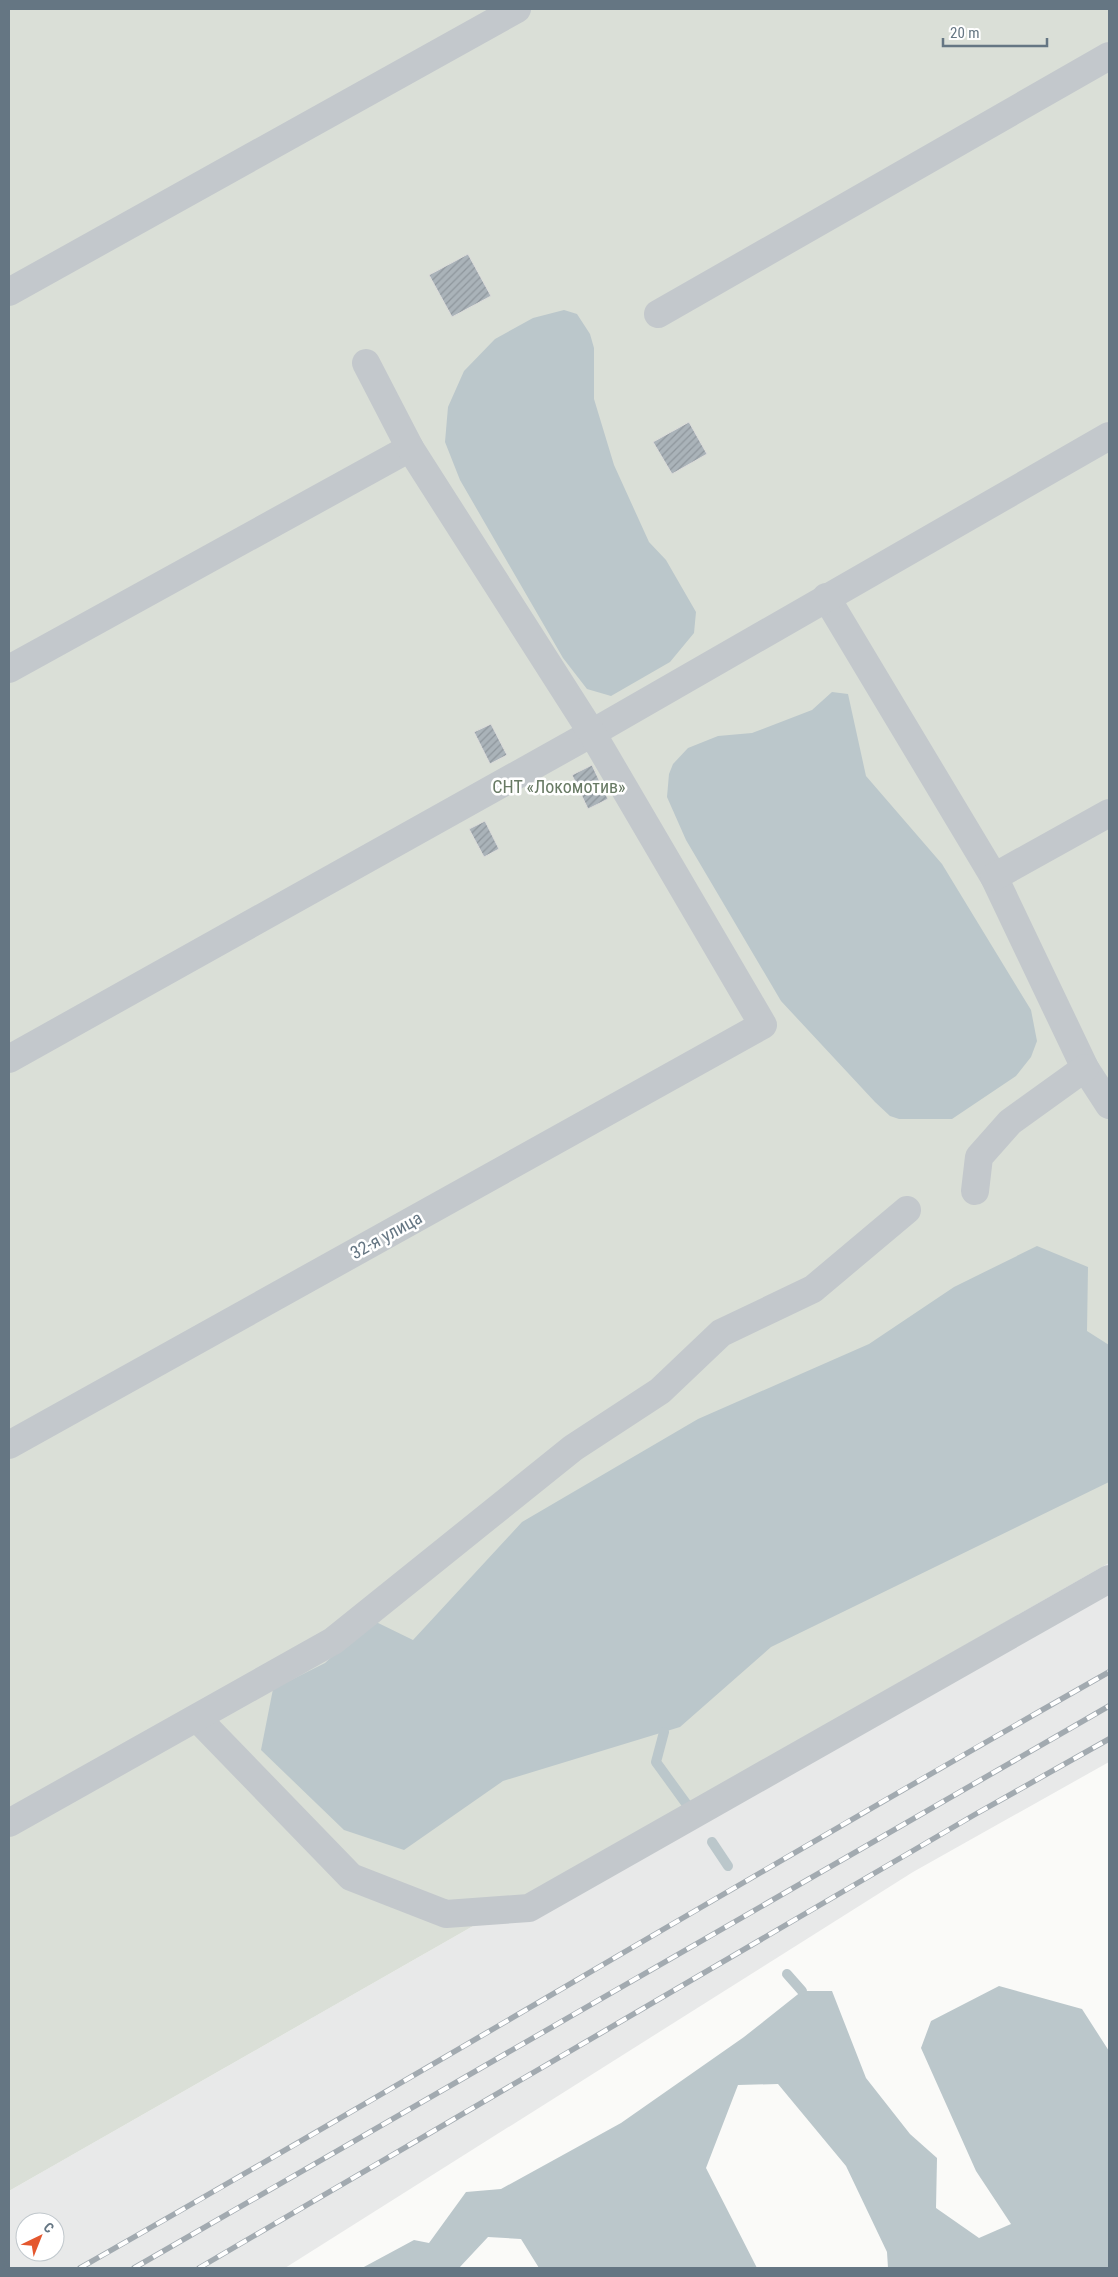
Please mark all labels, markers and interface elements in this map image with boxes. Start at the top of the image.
scale bar [943,15,1047,47]
text: 20 m [950,24,980,42]
park label: СНТ «Локомотив» [492,776,626,797]
street label: 32-я улица [347,1207,425,1263]
north arrow [15,2212,65,2262]
text: С [40,2219,57,2236]

